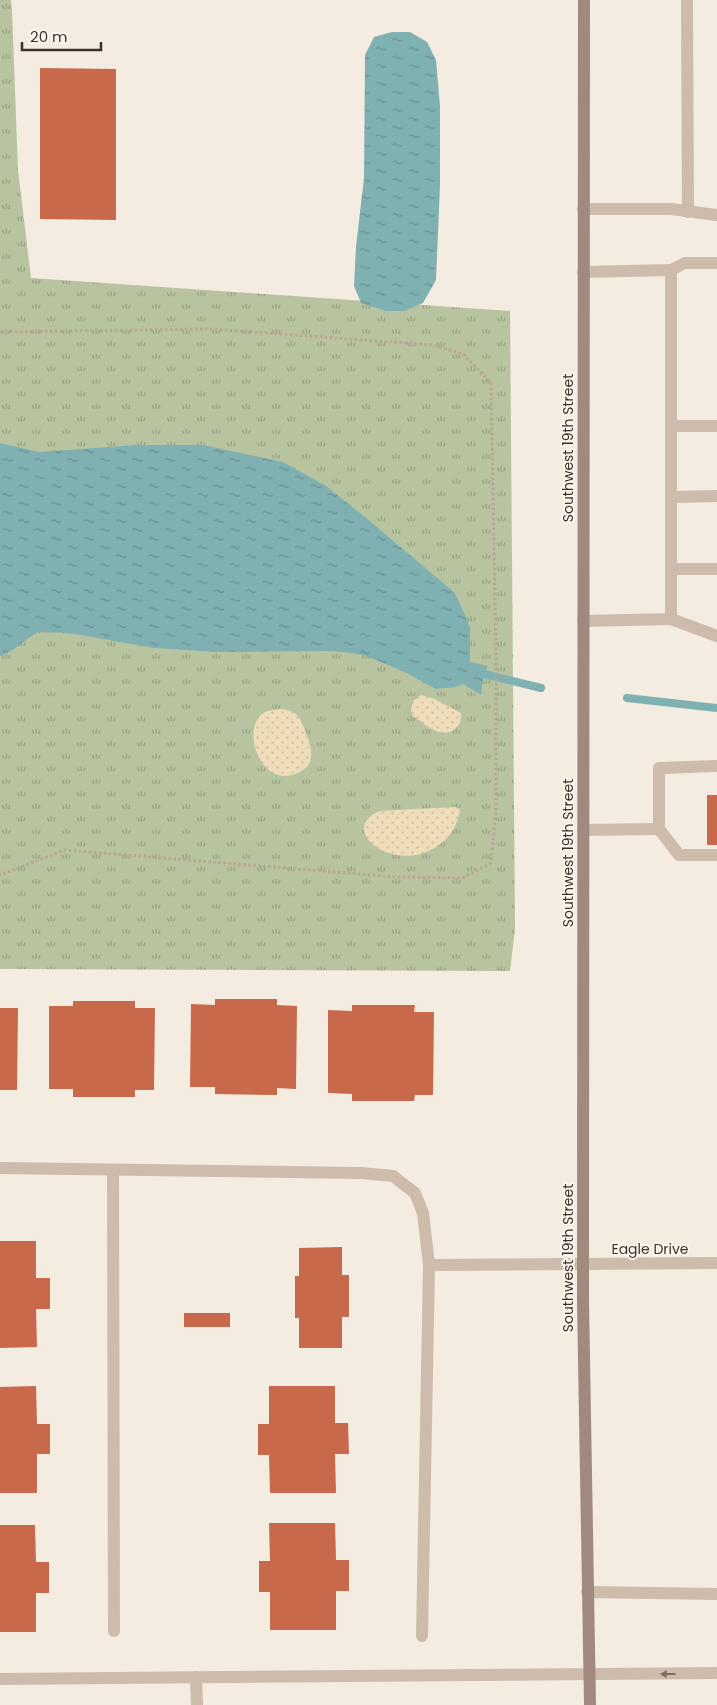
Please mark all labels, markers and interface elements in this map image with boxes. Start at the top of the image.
scale bar [22,20,101,52]
text: 20 m [30,26,68,47]
street label: Southwest 19th Street [558,374,578,522]
street label: Southwest 19th Street [558,779,578,927]
street label: Southwest 19th Street [558,1184,578,1332]
street label: Eagle Drive [611,1239,689,1259]
one-way arrow [660,1670,676,1678]

